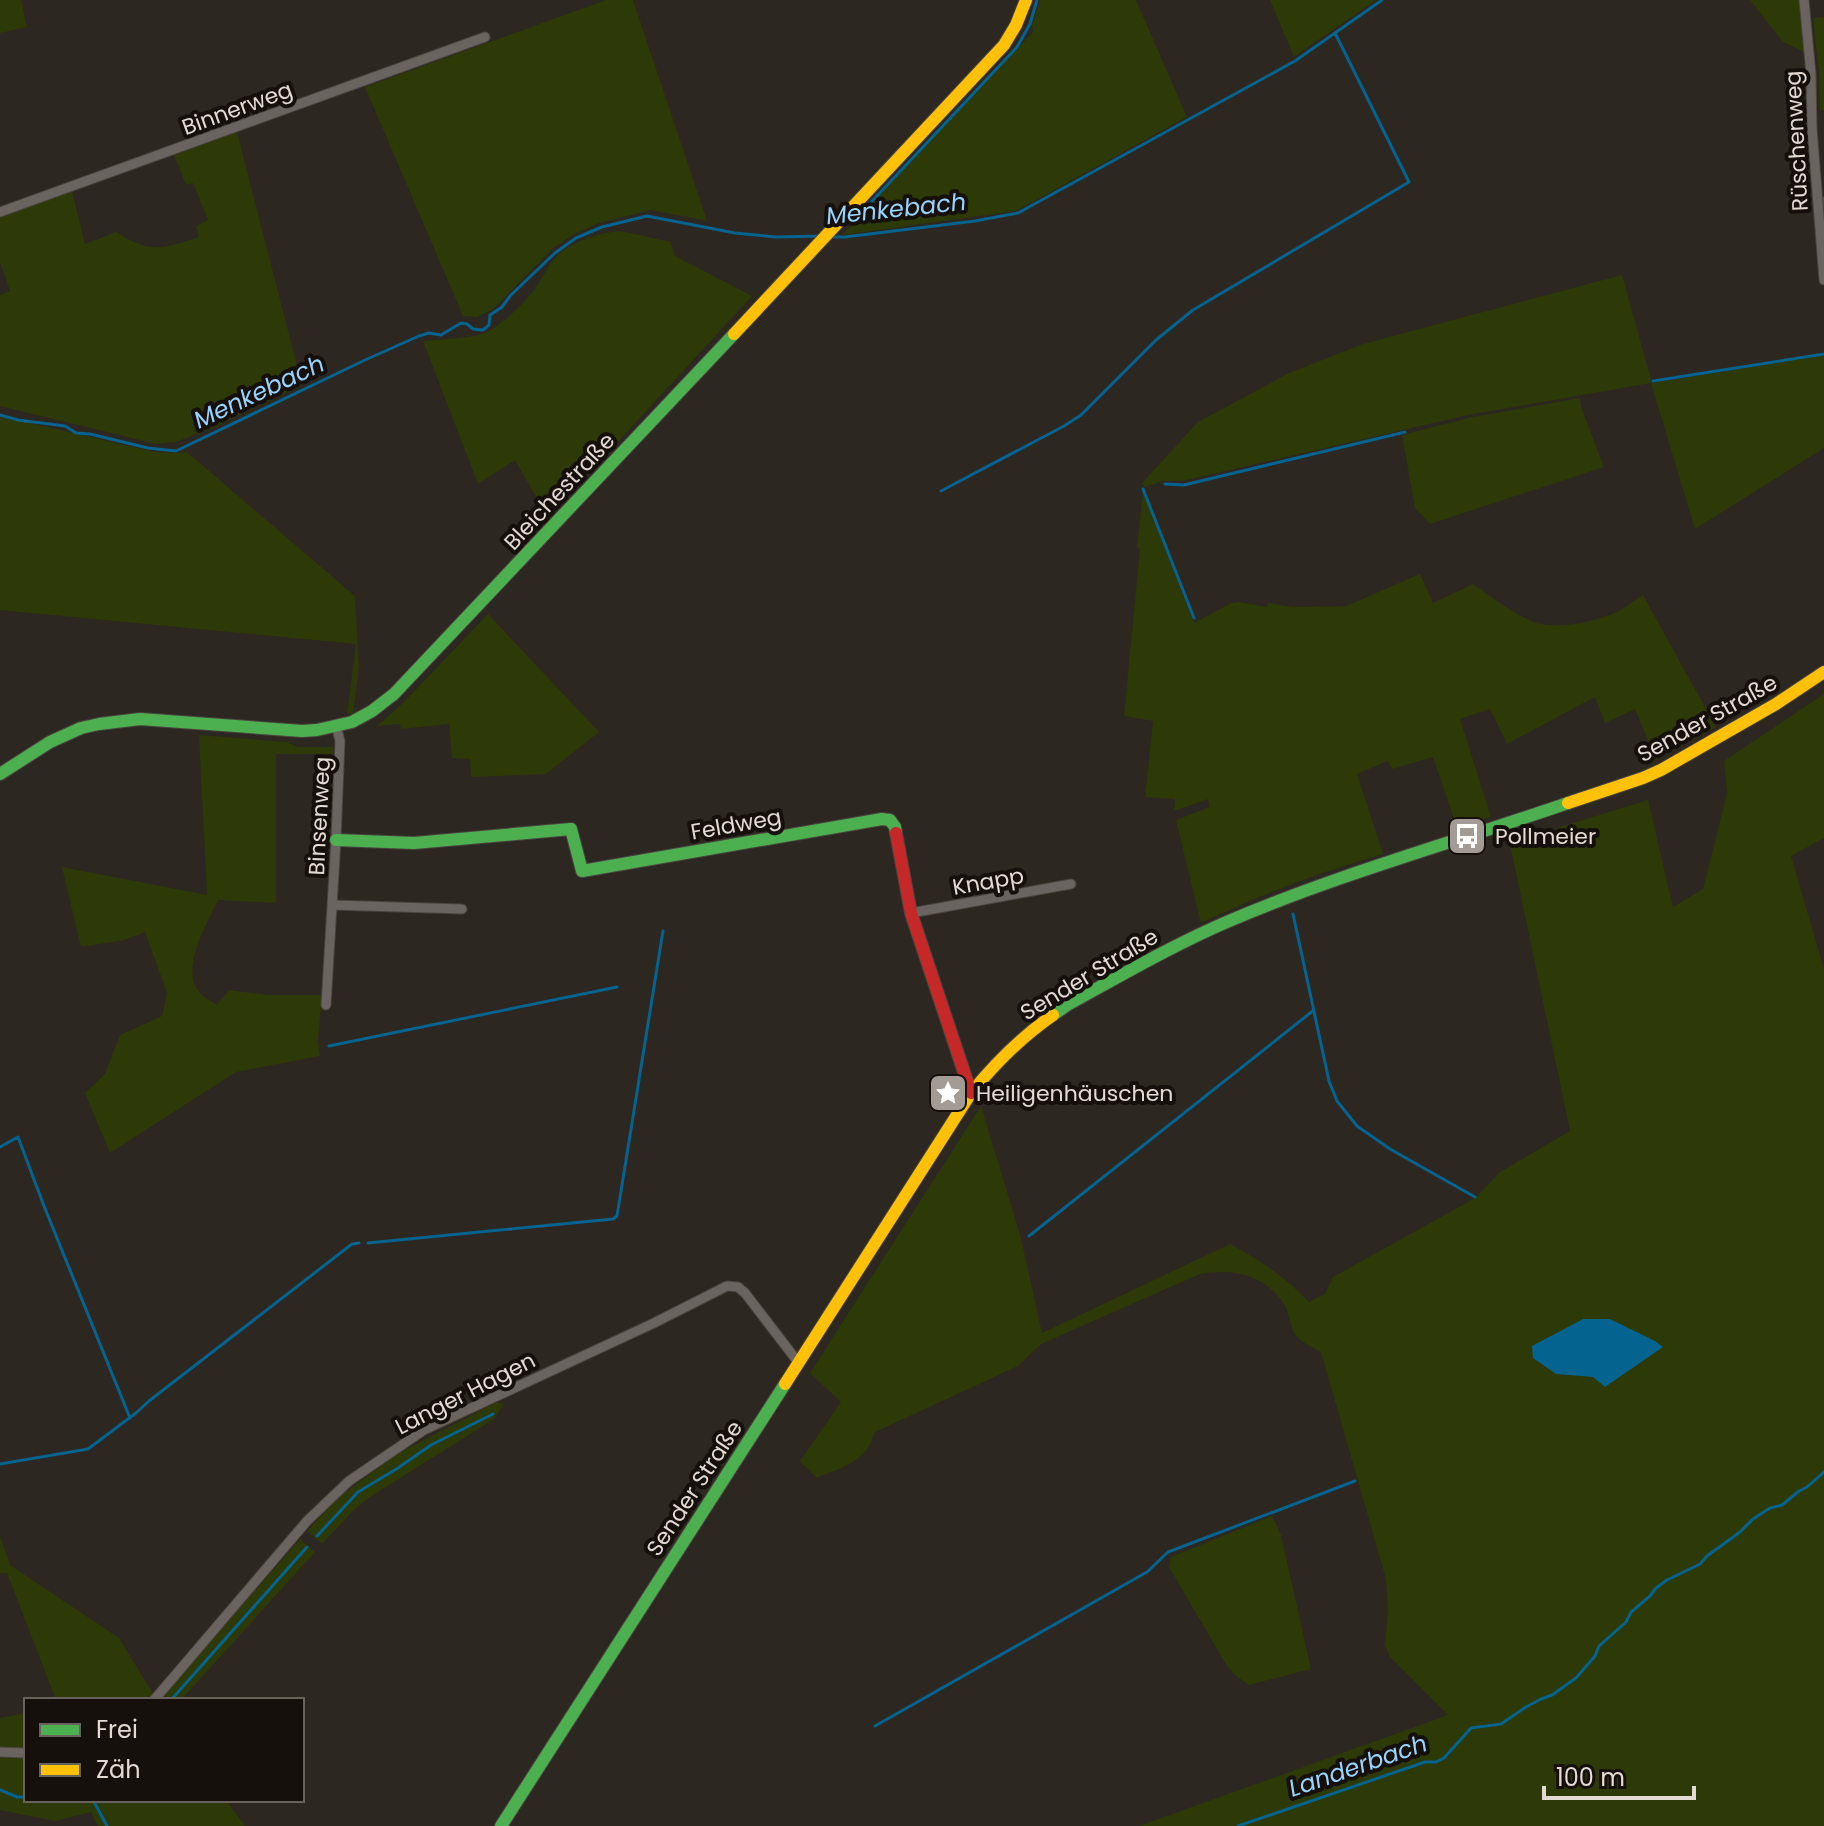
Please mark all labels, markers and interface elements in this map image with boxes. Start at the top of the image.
street label: Rüschenweg [1777,70,1816,212]
street label: Binnerweg [178,74,297,143]
water label: Menkebach [824,185,968,232]
water label: Menkebach [188,347,329,436]
street label: Bleichestraße [497,426,622,557]
street label: Sender Straße [1632,667,1783,770]
street label: Binsenweg [301,756,338,876]
street label: Feldweg [688,801,784,848]
bus stop icon: Pollmeier [1446,815,1488,857]
place label: Pollmeier [1495,821,1596,852]
street label: Knapp [950,860,1026,903]
street label: Sender Straße [1014,921,1164,1028]
place icon: Heiligenhäuschen [927,1072,969,1114]
place label: Heiligenhäuschen [976,1078,1173,1109]
street label: Langer Hagen [390,1345,541,1442]
street label: Sender Straße [639,1414,750,1562]
legend [24,1698,304,1802]
text: Frei [96,1713,138,1746]
water label: Landerbach [1284,1726,1431,1805]
scale bar [1544,1750,1694,1800]
text: Zäh [96,1753,141,1786]
text: 100 m [1556,1761,1625,1794]

